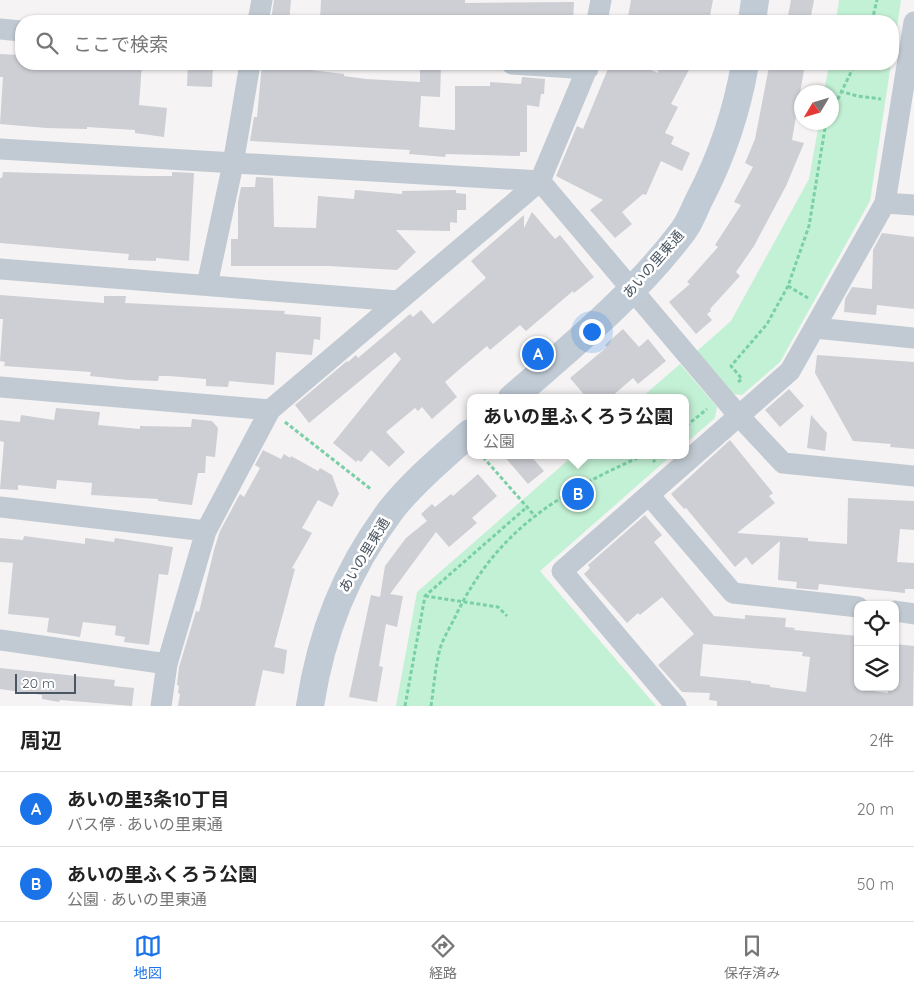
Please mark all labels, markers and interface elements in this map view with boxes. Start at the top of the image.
search box [15,15,899,70]
icon: search [33,29,61,57]
text: ここで検索 [73,32,168,56]
north arrow [794,85,839,130]
street label: あいの里東通 [619,226,687,302]
your location [579,319,605,345]
pin: A [522,335,554,373]
popup [467,394,689,459]
text: あいの里ふくろう公園 [483,404,673,428]
text: 公園 [483,431,515,451]
pin: B [562,475,594,513]
street label: あいの里東通 [335,514,393,596]
map controls [854,601,899,691]
button: locate [854,601,899,646]
button: layers [854,646,899,691]
scale bar [15,671,76,694]
text: 20 m [22,674,55,692]
text: 周辺 [20,727,62,753]
text: 2件 [869,730,894,750]
text: あいの里3条10丁目 [67,787,229,811]
text: A [31,799,41,819]
text: 20 m [857,799,894,819]
text: バス停 · あいの里東通 [67,814,223,834]
text: あいの里ふくろう公園 [67,862,257,886]
text: B [31,874,41,894]
text: 50 m [857,874,894,894]
text: 公園 · あいの里東通 [67,889,207,909]
tab: 地図 [134,932,162,982]
tab: 経路 [429,932,457,982]
tab: 保存済み [724,932,780,982]

